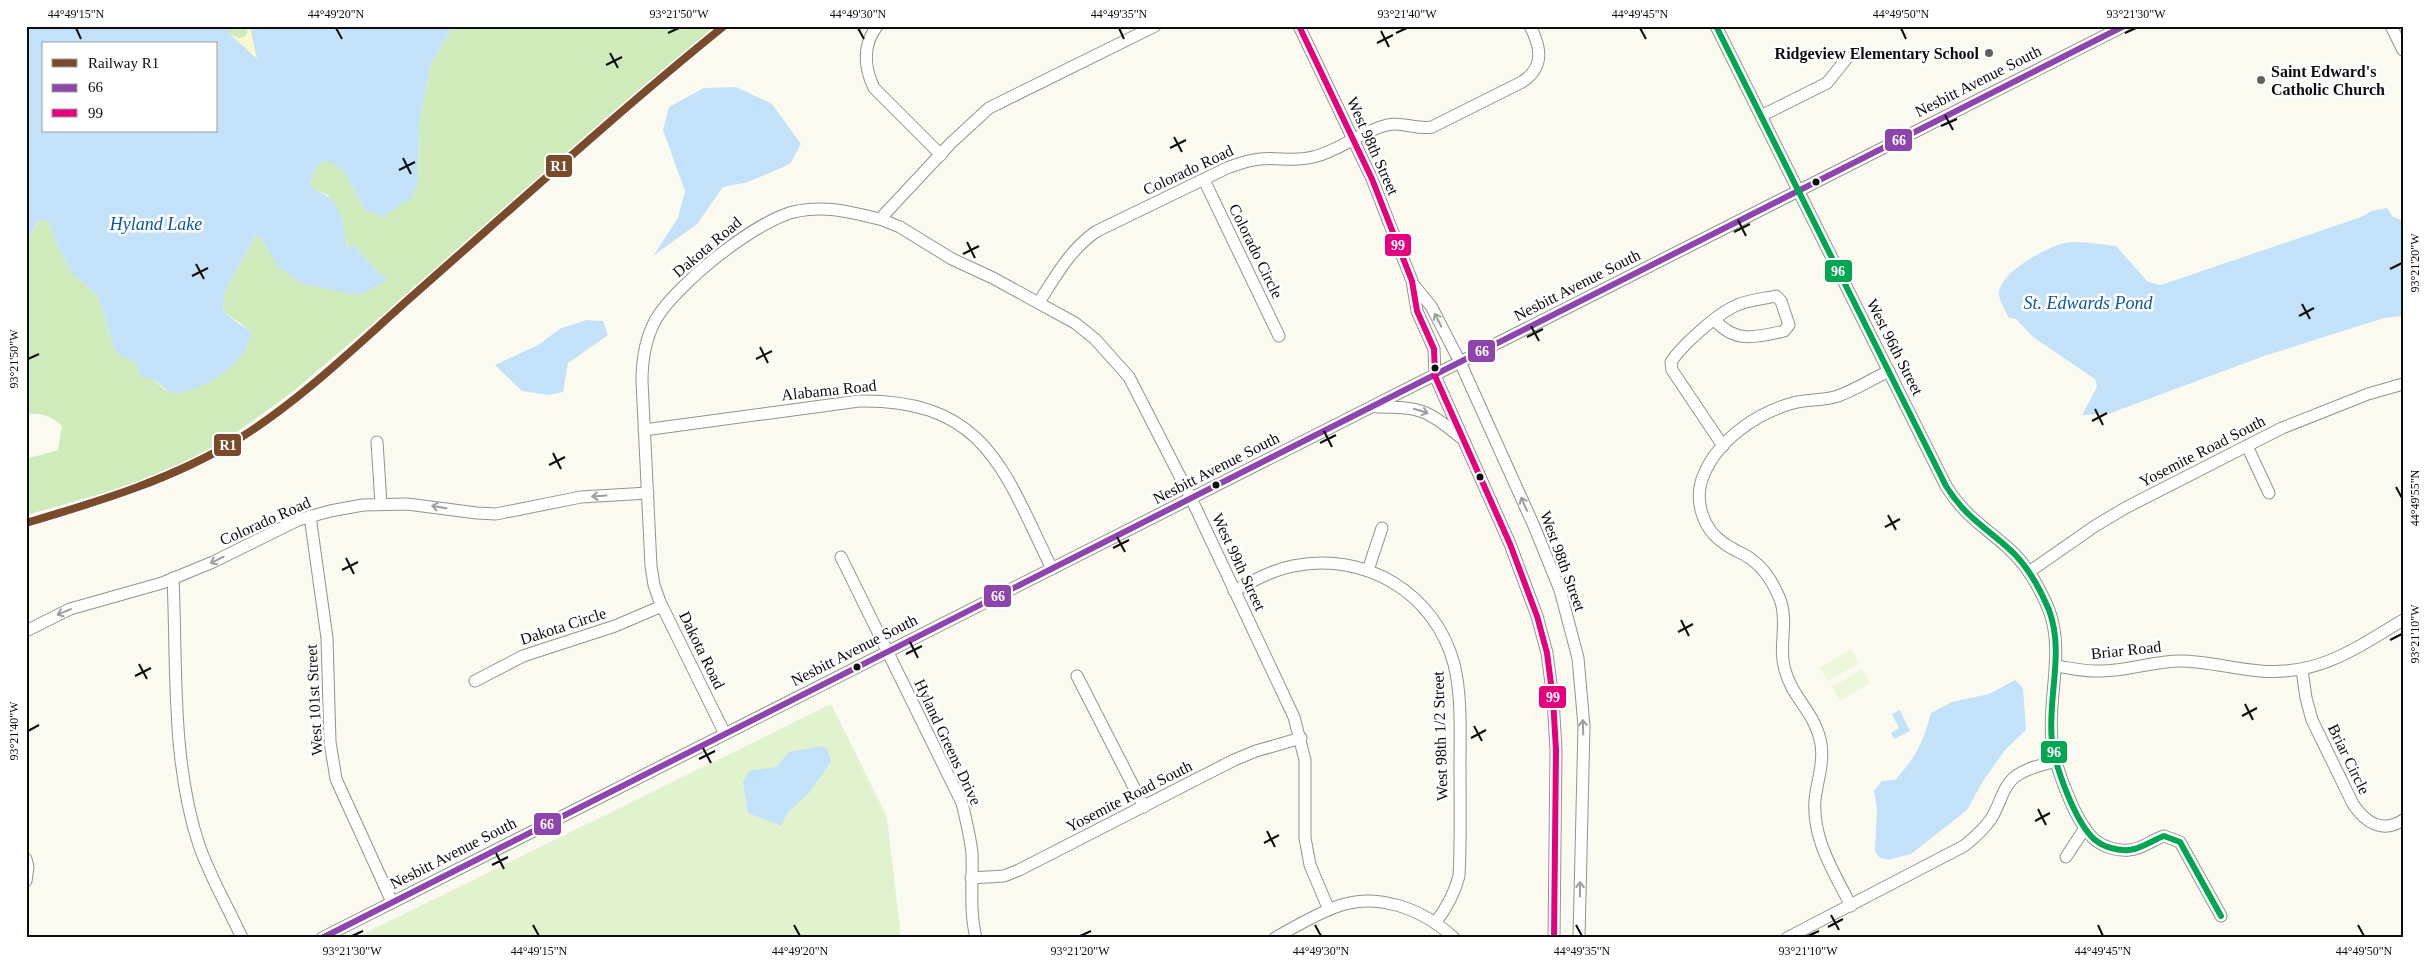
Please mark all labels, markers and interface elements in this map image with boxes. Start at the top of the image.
text: 44°49'15"N [48,7,105,21]
text: 44°49'20"N [308,7,365,21]
text: 93°21'50"W [649,7,709,21]
text: 44°49'30"N [830,7,887,21]
text: 44°49'35"N [1091,7,1148,21]
text: 93°21'40"W [1377,7,1437,21]
text: 44°49'45"N [1612,7,1669,21]
text: 44°49'50"N [1873,7,1930,21]
text: 93°21'30"W [2106,7,2166,21]
legend [42,42,218,132]
street label: Nesbitt Avenue South [1912,42,2044,120]
place label: Ridgeview Elementary School [1775,45,1980,63]
marker: Ridgeview Elementary School [1983,47,1995,59]
text: Railway R1 [88,55,159,71]
place label: Saint Edward's Catholic Church [2271,63,2385,98]
marker: Saint Edward's Catholic Church [2255,74,2267,86]
text: 66 [88,79,104,95]
street label: West 98th Street [1344,94,1402,198]
text: 99 [88,105,103,121]
line badge: 66 [1884,128,1913,152]
text: 66 [1892,133,1906,148]
street label: Colorado Road [1140,142,1236,198]
line badge: R1 [545,154,573,178]
text: R1 [550,159,568,174]
unlabelled marker [1811,177,1821,187]
street label: Colorado Circle [1226,201,1286,301]
street label: Dakota Road [669,213,745,281]
water label: Hyland Lake [109,214,202,234]
line badge: 99 [1384,233,1412,257]
text: 93°21'20"W [2408,233,2422,293]
text: 99 [1391,238,1405,253]
street label: Nesbitt Avenue South [1511,246,1643,324]
line badge: 96 [1824,259,1853,283]
text: 96 [1831,264,1845,279]
water label: St. Edwards Pond [2024,293,2153,313]
street label: West 96th Street [1864,296,1927,398]
one-way arrow [1433,313,1443,328]
text: 93°21'50"W [7,329,21,389]
line badge: 66 [1467,339,1496,363]
text: 66 [1475,344,1489,359]
unlabelled marker [1430,363,1440,373]
street label: Alabama Road [781,377,877,403]
one-way arrow [1413,407,1429,417]
street label: Yosemite Road South [2136,412,2268,490]
street label: Nesbitt Avenue South [1150,429,1282,507]
line badge: R1 [213,433,242,457]
text: R1 [219,438,237,453]
text: 44°49'55"N [2408,469,2422,526]
unlabelled marker [1475,472,1485,482]
unlabelled marker [1211,480,1221,490]
one-way arrow [591,491,607,500]
street label: Colorado Road [217,493,313,549]
one-way arrow [1519,497,1529,512]
one-way arrow [431,502,447,512]
street label: West 98th Street [1537,509,1589,614]
street label: West 99th Street [1209,511,1269,614]
one-way arrow [210,555,225,565]
line badge: 66 [983,584,1012,608]
text: 66 [991,589,1005,604]
street label: Dakota Circle [518,604,608,648]
text: 93°21'10"W [2408,604,2422,664]
one-way arrow [57,608,72,618]
street label: Dakota Road [676,609,728,691]
street label: Nesbitt Avenue South [788,611,920,689]
street label: Briar Road [2090,638,2162,662]
street label: West 101st Street [303,643,325,756]
unlabelled marker [852,662,862,672]
street label: West 98th 1/2 Street [1429,670,1451,801]
street label: Hyland Greens Drive [910,676,985,808]
line badge: 99 [1538,685,1567,709]
text: 99 [1546,690,1560,705]
text: 93°21'40"W [7,701,21,761]
one-way arrow [1579,719,1588,735]
street label: Briar Circle [2325,721,2373,797]
line badge: 96 [2040,740,2068,764]
text: 96 [2047,745,2061,760]
street label: Yosemite Road South [1063,757,1195,835]
line badge: 66 [533,812,562,836]
street label: Nesbitt Avenue South [387,814,519,892]
text: 66 [540,817,554,832]
one-way arrow [1576,881,1585,897]
text: 93°21'30"W [322,944,382,958]
text: 44°49'15"N [511,944,568,958]
text: 44°49'20"N [772,944,829,958]
text: 93°21'20"W [1050,944,1110,958]
text: 44°49'30"N [1293,944,1350,958]
text: 44°49'35"N [1554,944,1611,958]
text: 93°21'10"W [1778,944,1838,958]
text: 44°49'45"N [2075,944,2132,958]
text: 44°49'50"N [2336,944,2393,958]

